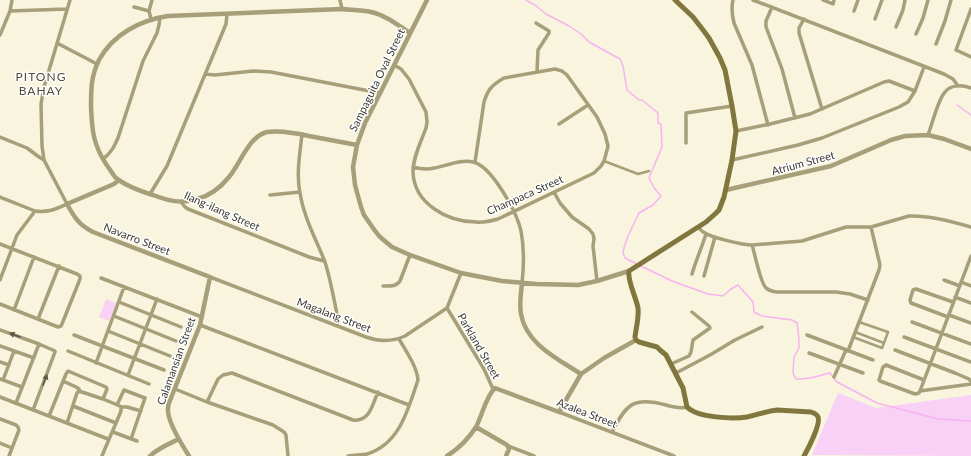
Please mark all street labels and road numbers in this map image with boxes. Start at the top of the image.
street label: Sampaguita Oval Street [346,26,407,133]
street label: Atrium Street [770,148,836,177]
street label: Champaca Street [485,172,565,217]
street label: Ilang-ilang Street [182,188,262,233]
street label: Navarro Street [102,220,172,257]
street label: Magalang Street [295,294,373,335]
street label: Parkland Street [455,311,503,381]
street label: Calamansian Street [154,315,197,406]
street label: Azalea Street [555,395,619,430]

